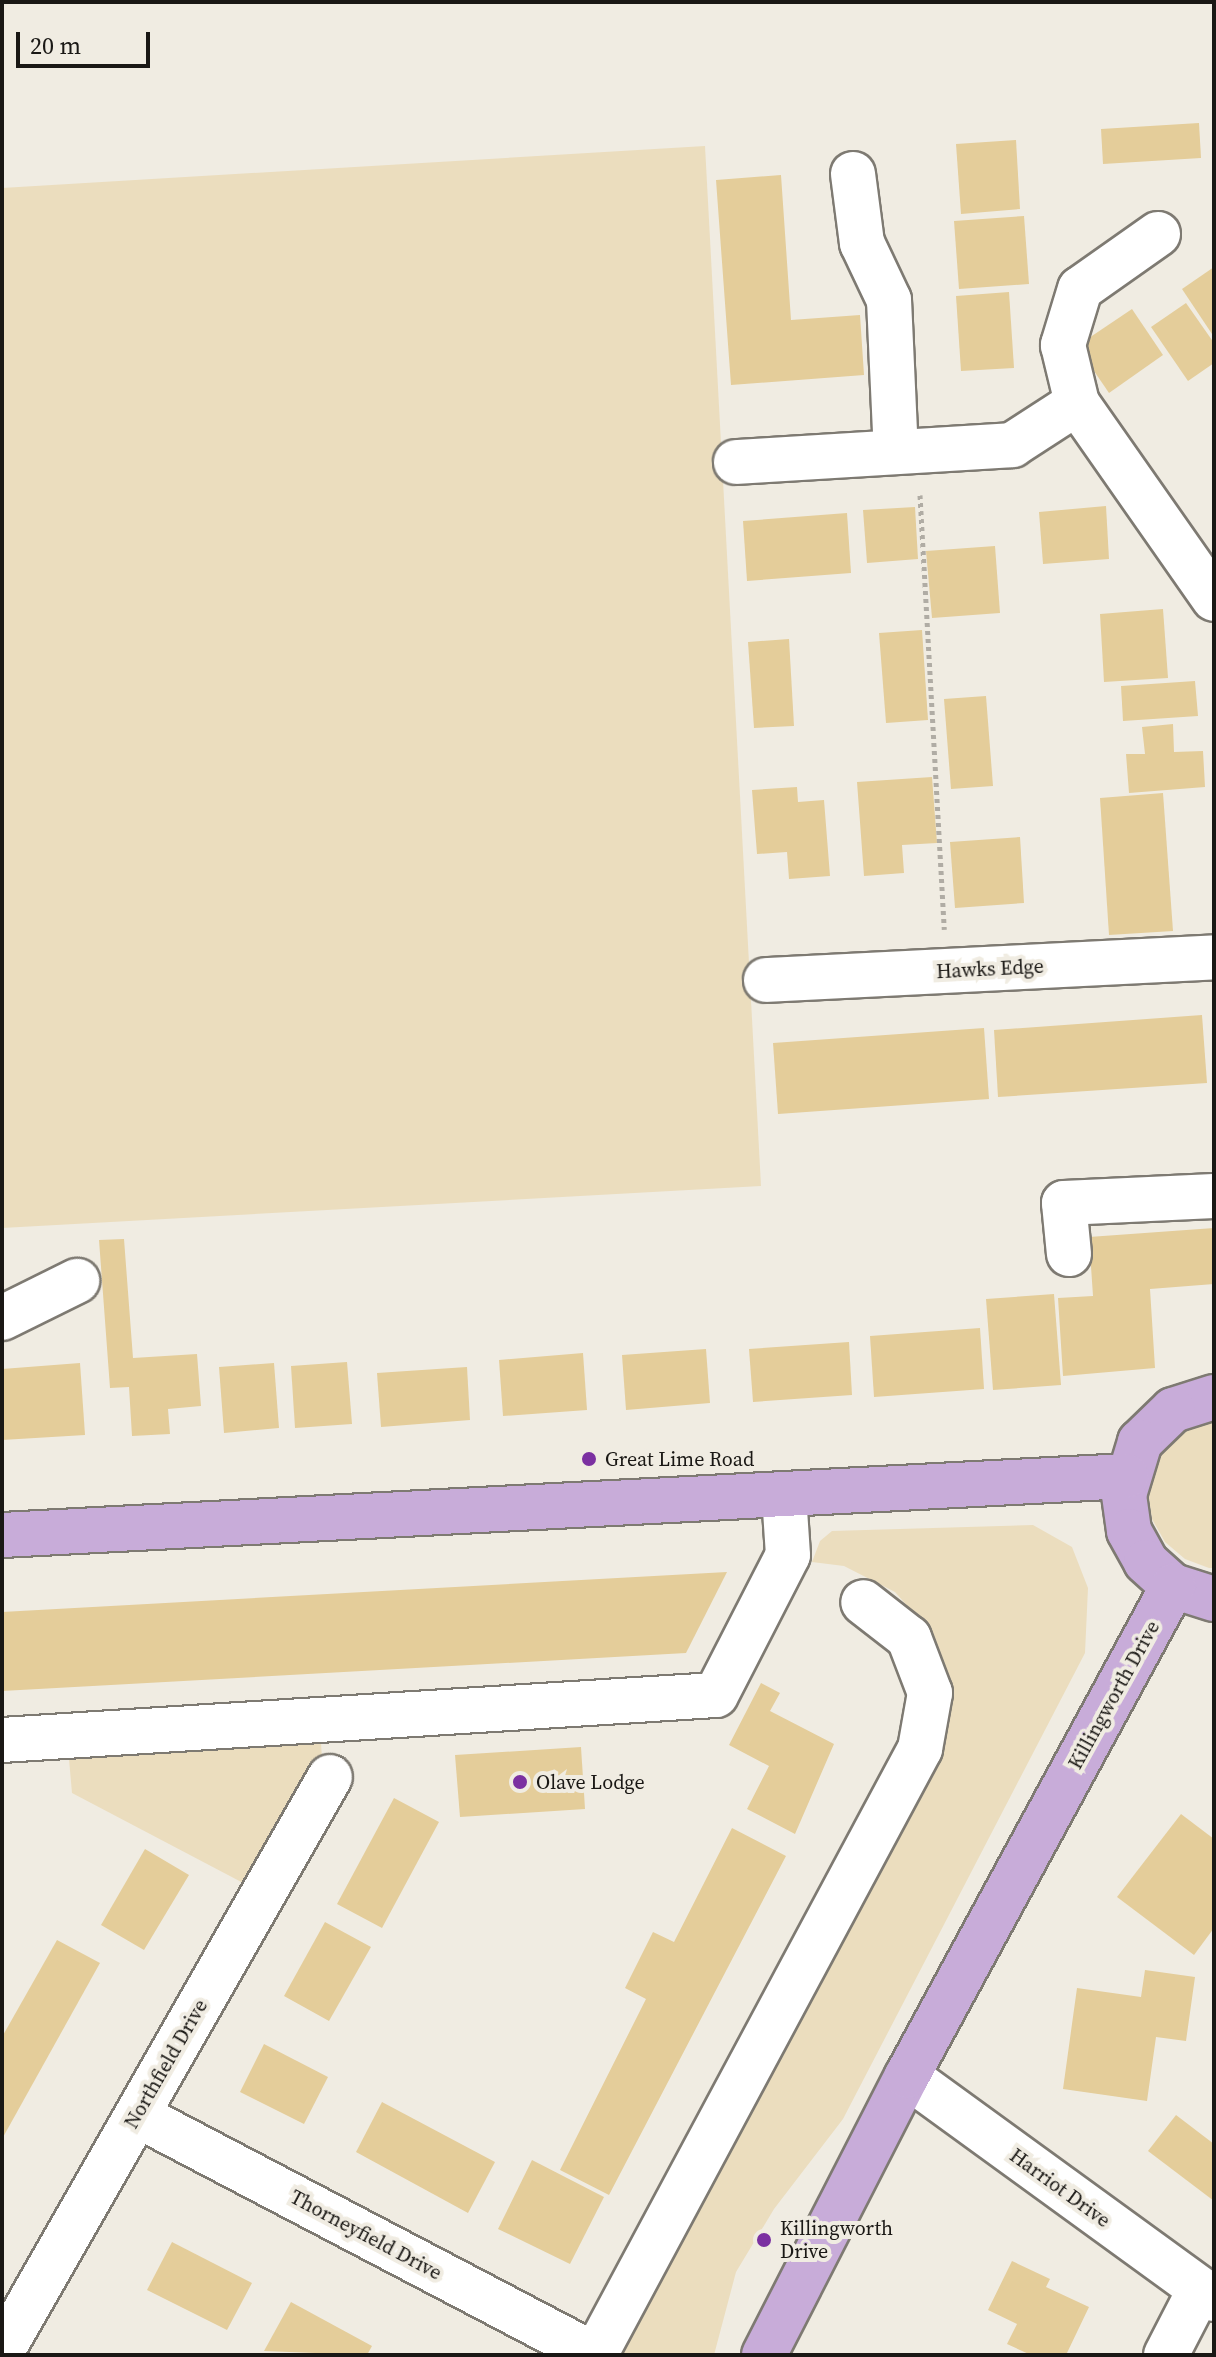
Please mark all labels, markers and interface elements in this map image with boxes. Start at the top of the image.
scale bar [20,16,154,66]
text: 20 m [30,29,81,62]
street label: Hawks Edge [936,954,1044,984]
place label: Great Lime Road [605,1447,754,1471]
marker: Great Lime Road [580,1450,598,1468]
street label: Killingworth Drive [1063,1617,1165,1773]
place label: Olave Lodge [536,1770,645,1794]
marker: Olave Lodge [511,1773,529,1791]
street label: Northfield Drive [119,1995,213,2133]
street label: Harriot Drive [1005,2143,1115,2233]
street label: Thorneyfield Drive [286,2185,446,2285]
place label: Killingworth Drive [780,2216,893,2263]
marker: Killingworth Drive [755,2231,773,2249]

